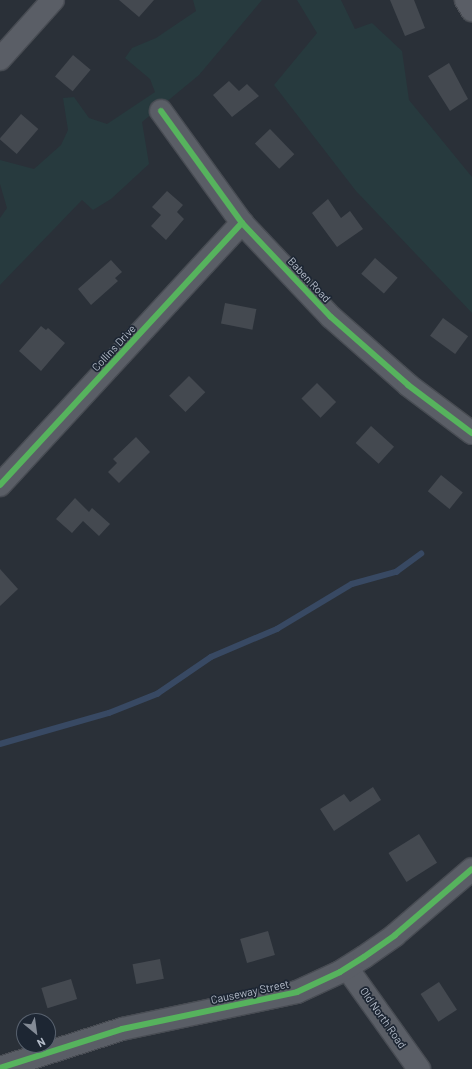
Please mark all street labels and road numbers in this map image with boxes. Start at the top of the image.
street label: Baben Road [285,255,333,305]
street label: Collins Drive [89,322,139,374]
street label: Causeway Street [210,977,290,1007]
street label: Old North Road [357,985,409,1051]

